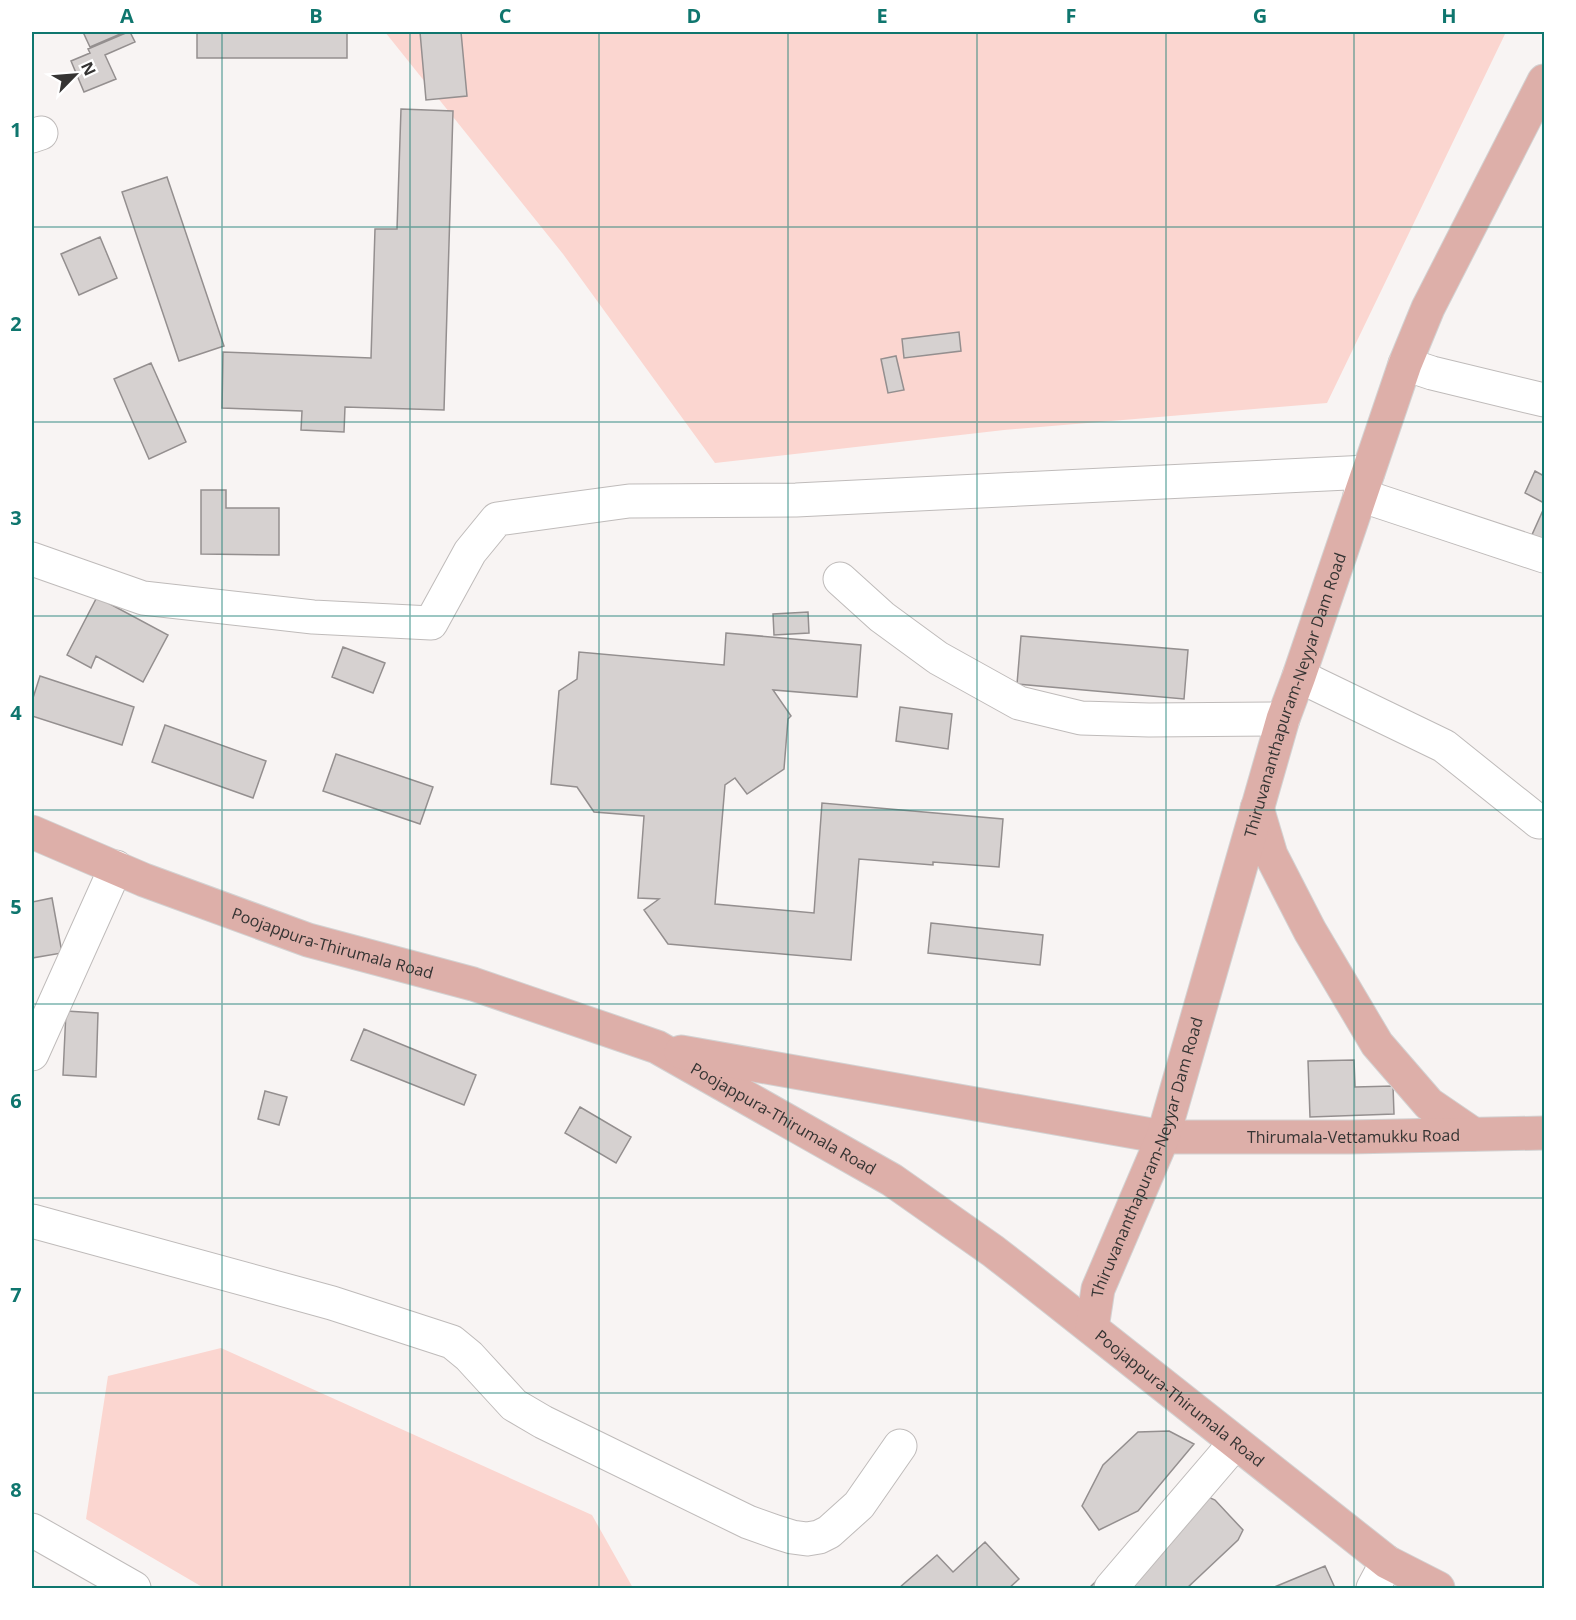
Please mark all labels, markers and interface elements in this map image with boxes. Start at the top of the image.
text: A [120,2,134,29]
text: B [309,2,323,29]
text: C [499,2,512,29]
text: D [687,2,701,29]
text: E [876,2,888,29]
text: F [1066,2,1076,29]
text: G [1253,2,1267,29]
text: H [1441,2,1457,29]
north arrow [45,45,105,105]
text: N [76,58,101,79]
text: 1 [10,116,22,143]
text: 2 [10,310,22,337]
text: 3 [10,504,22,531]
street label: Thiruvananthapuram-Neyyar Dam Road [1239,550,1351,840]
text: 4 [10,699,22,726]
text: 5 [10,893,22,920]
street label: Poojappura-Thirumala Road [229,902,436,984]
street label: Thiruvananthapuram-Neyyar Dam Road [1086,1014,1208,1299]
street label: Poojappura-Thirumala Road [687,1057,880,1180]
text: 6 [10,1087,22,1114]
street label: Thirumala-Vettamukku Road [1247,1124,1460,1148]
text: 7 [10,1281,22,1308]
street label: Poojappura-Thirumala Road [1091,1324,1269,1472]
text: 8 [10,1476,22,1503]

